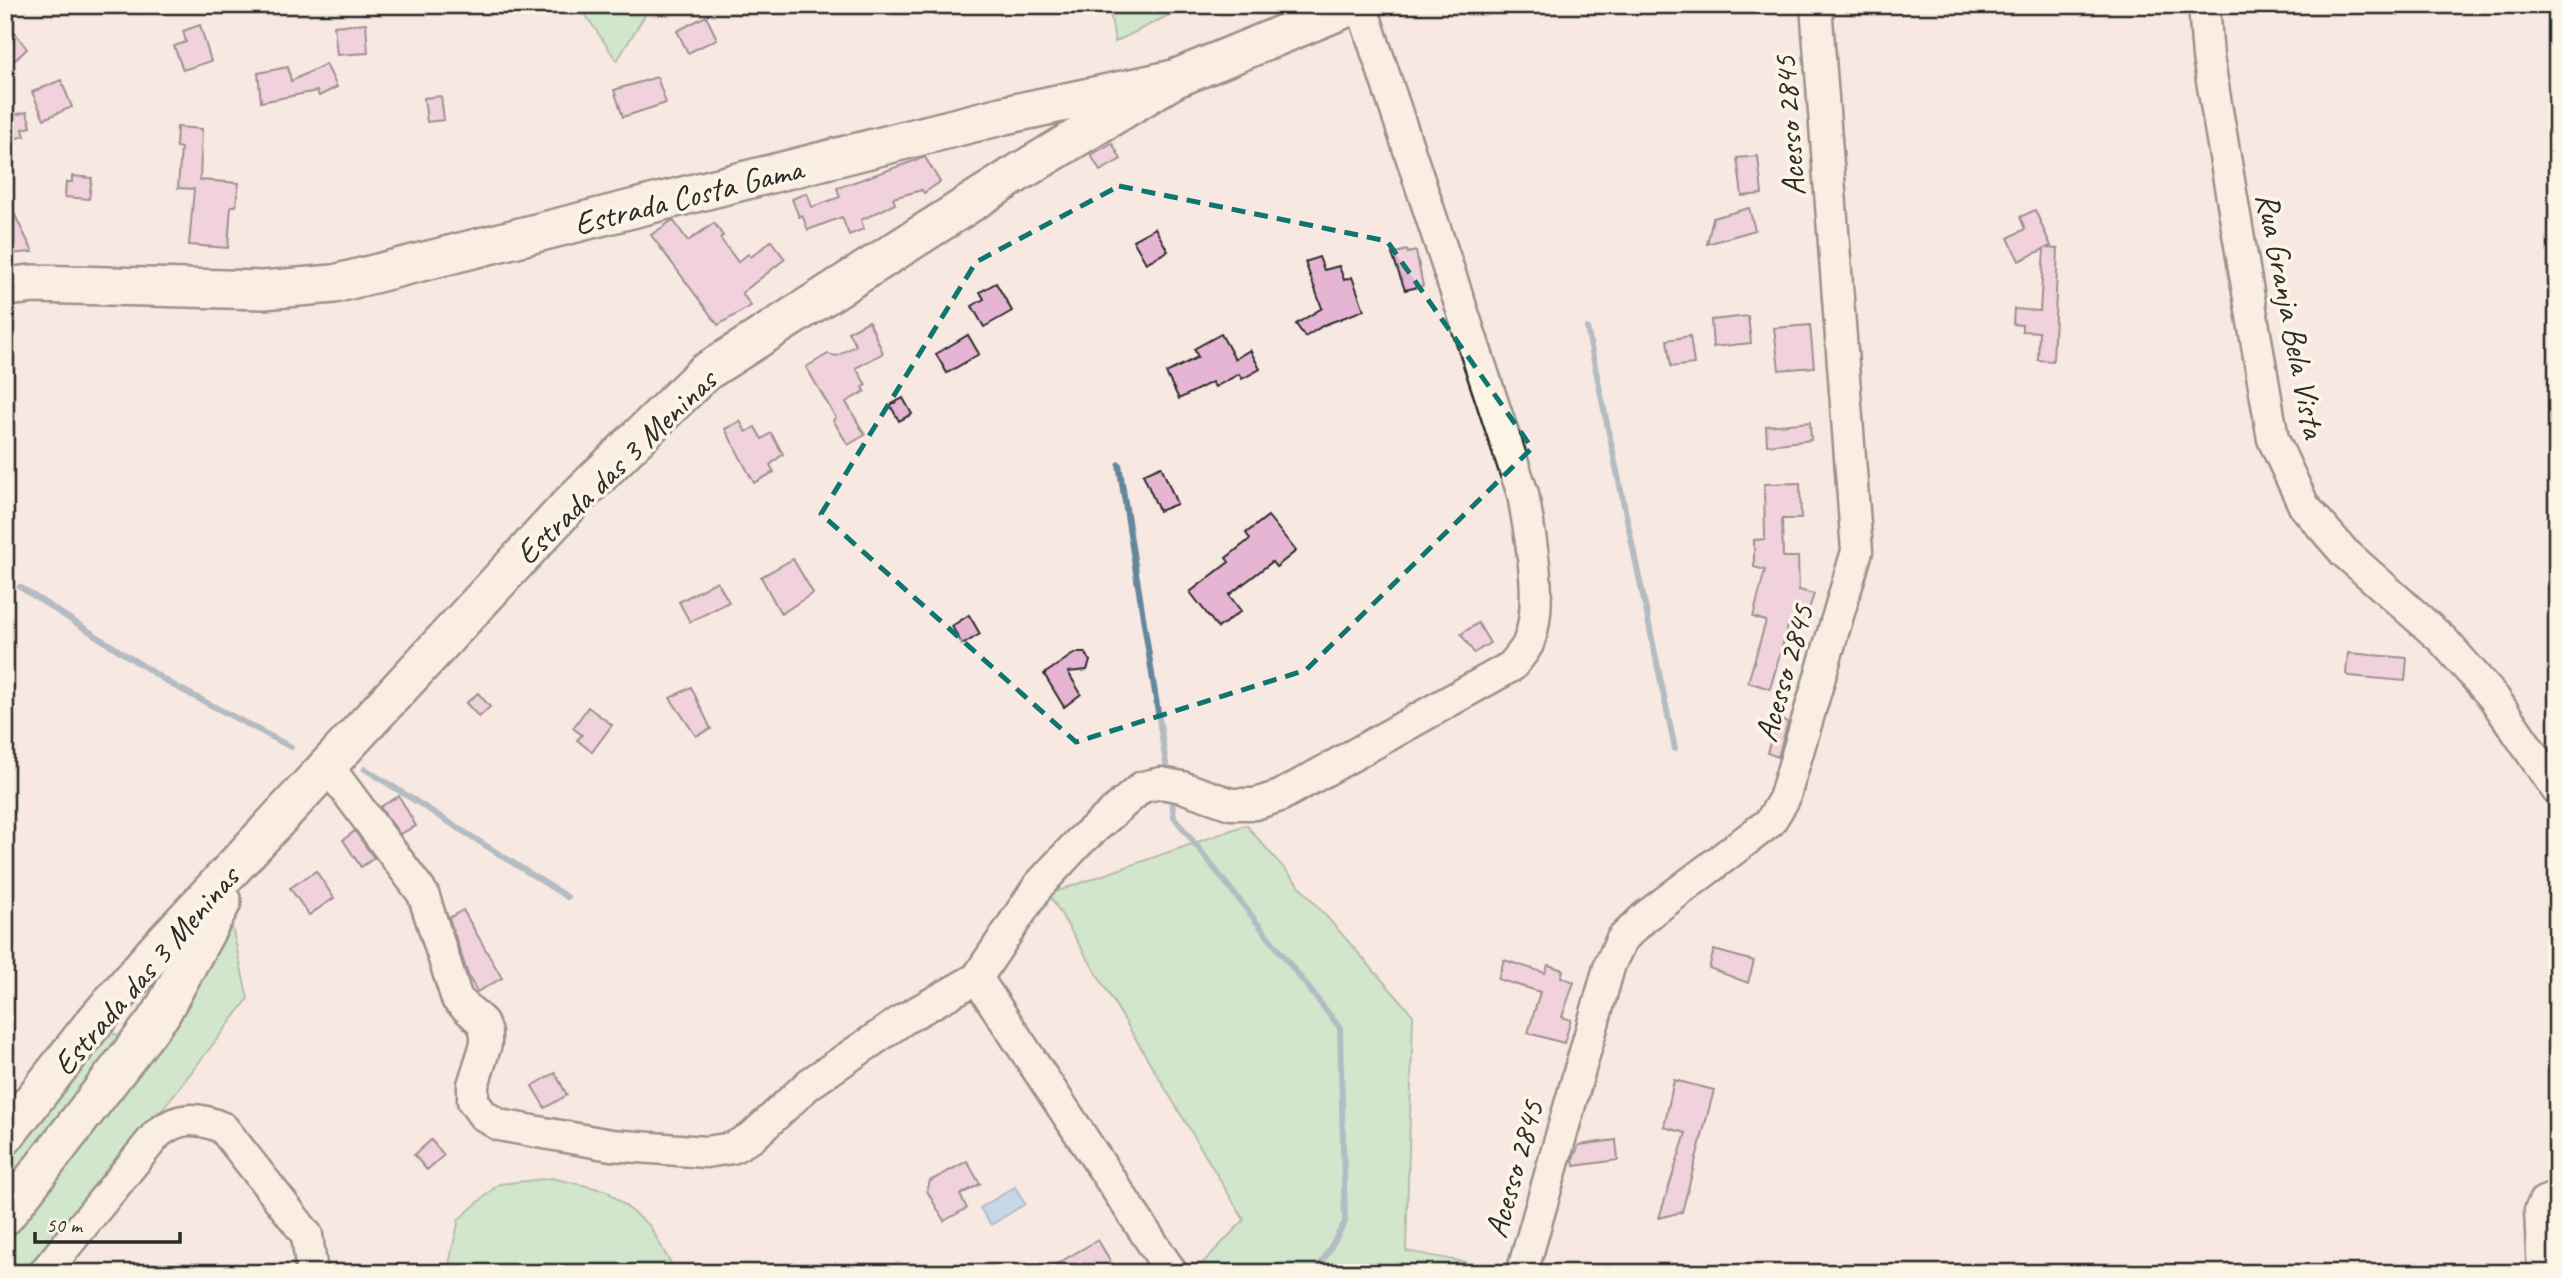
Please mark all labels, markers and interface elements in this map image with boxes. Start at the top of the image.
street label: Acesso 2845 [1763,52,1815,198]
street label: Estrada Costa Gama [570,147,809,245]
street label: Rua Granja Bela Vista [2247,189,2336,443]
street label: Estrada das 3 Meninas [506,358,727,573]
street label: Acesso 2845 [1744,598,1824,747]
street label: Estrada das 3 Meninas [43,855,250,1084]
street label: Acesso 2845 [1474,1094,1554,1243]
scale bar [35,1201,180,1245]
text: 50 m [46,1212,84,1238]

